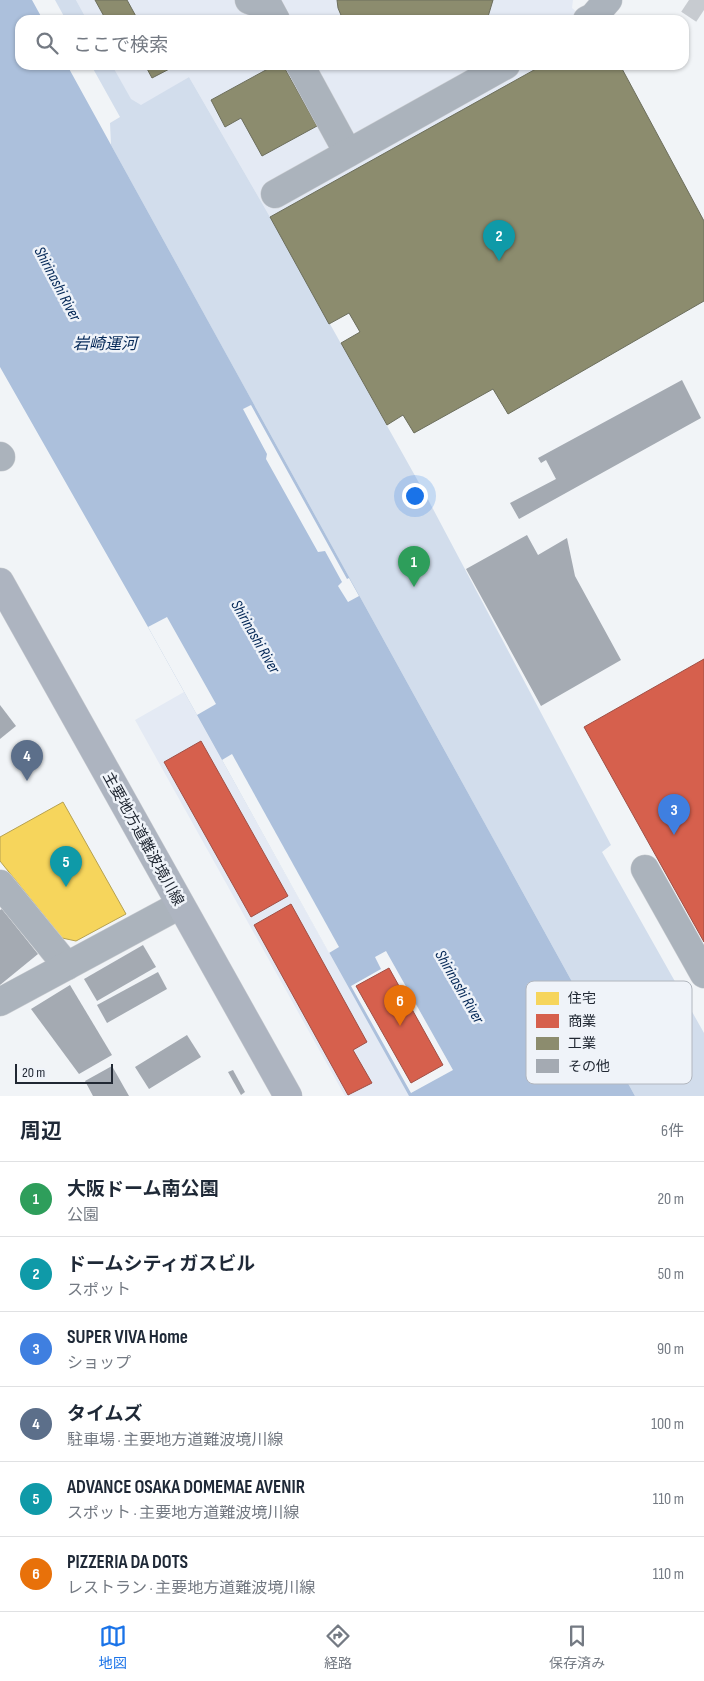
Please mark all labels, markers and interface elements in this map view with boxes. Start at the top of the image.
search box [15,15,689,70]
icon: search [33,29,61,57]
text: ここで検索 [73,34,168,57]
pin: 2 [483,220,515,261]
water label: Shirinashi River [29,244,85,325]
water label: 岩崎運河 [73,335,140,354]
your location [402,483,428,509]
pin: 1 [398,546,430,587]
water label: Shirinashi River [226,597,284,677]
pin: 4 [11,740,43,781]
street label: 主要地方道難波境川線 [98,769,188,909]
pin: 3 [658,794,690,835]
pin: 5 [50,846,82,887]
water label: Shirinashi River [430,947,488,1027]
legend [526,981,692,1084]
pin: 6 [384,985,416,1026]
text: 住宅 [568,990,596,1007]
text: 商業 [568,1013,596,1030]
text: 工業 [568,1035,596,1052]
text: その他 [568,1058,610,1075]
scale bar [15,1061,112,1084]
text: 20 m [22,1064,45,1081]
text: 周辺 [20,1119,62,1144]
text: 6件 [661,1122,684,1141]
text: 大阪ドーム南公園 [67,1178,218,1201]
text: 1 [33,1190,39,1209]
text: 20 m [657,1190,684,1209]
text: 公園 [67,1206,99,1225]
text: ドームシティガスビル [67,1253,255,1276]
text: 2 [32,1265,40,1284]
text: 50 m [658,1265,684,1284]
text: スポット [67,1281,131,1300]
text: SUPER VIVA Home [67,1326,188,1349]
text: 3 [32,1340,40,1359]
text: 90 m [657,1340,684,1359]
text: ショップ [67,1354,131,1373]
text: タイムズ [67,1403,143,1426]
text: 4 [32,1415,40,1434]
text: 100 m [651,1415,684,1434]
text: 駐車場 · 主要地方道難波境川線 [67,1431,283,1450]
text: ADVANCE OSAKA DOMEMAE AVENIR [67,1476,305,1499]
text: 5 [32,1490,40,1509]
text: 110 m [653,1490,684,1509]
text: スポット · 主要地方道難波境川線 [67,1504,299,1523]
text: PIZZERIA DA DOTS [67,1551,188,1574]
text: 6 [32,1565,40,1584]
text: 110 m [653,1565,684,1584]
text: レストラン · 主要地方道難波境川線 [67,1579,315,1598]
tab: 地図 [99,1622,127,1672]
tab: 経路 [324,1622,352,1672]
tab: 保存済み [549,1622,605,1672]

